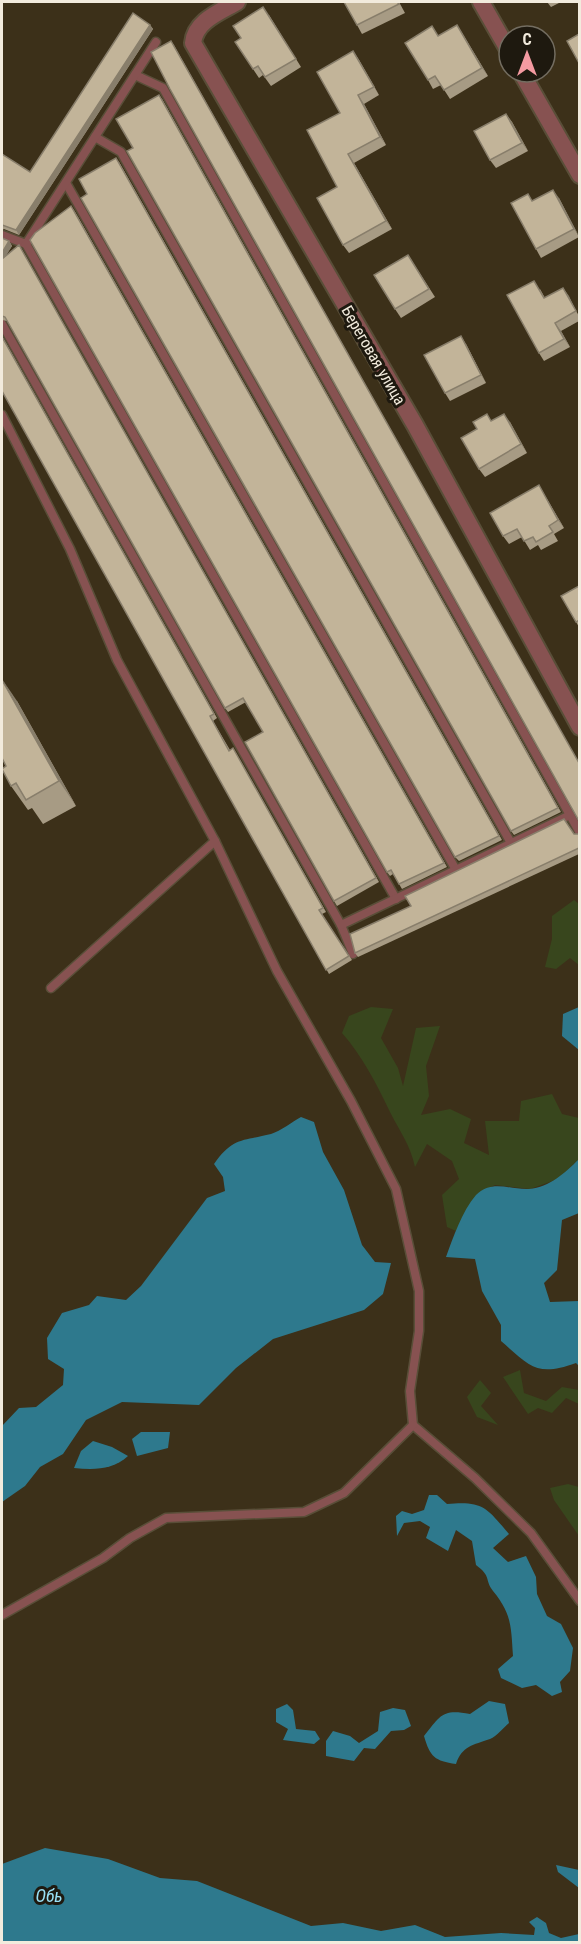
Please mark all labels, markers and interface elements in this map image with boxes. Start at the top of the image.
north arrow [497,24,557,84]
text: С [522,30,532,49]
street label: Береговая улица [338,302,410,408]
water label: Обь [35,1885,63,1906]

